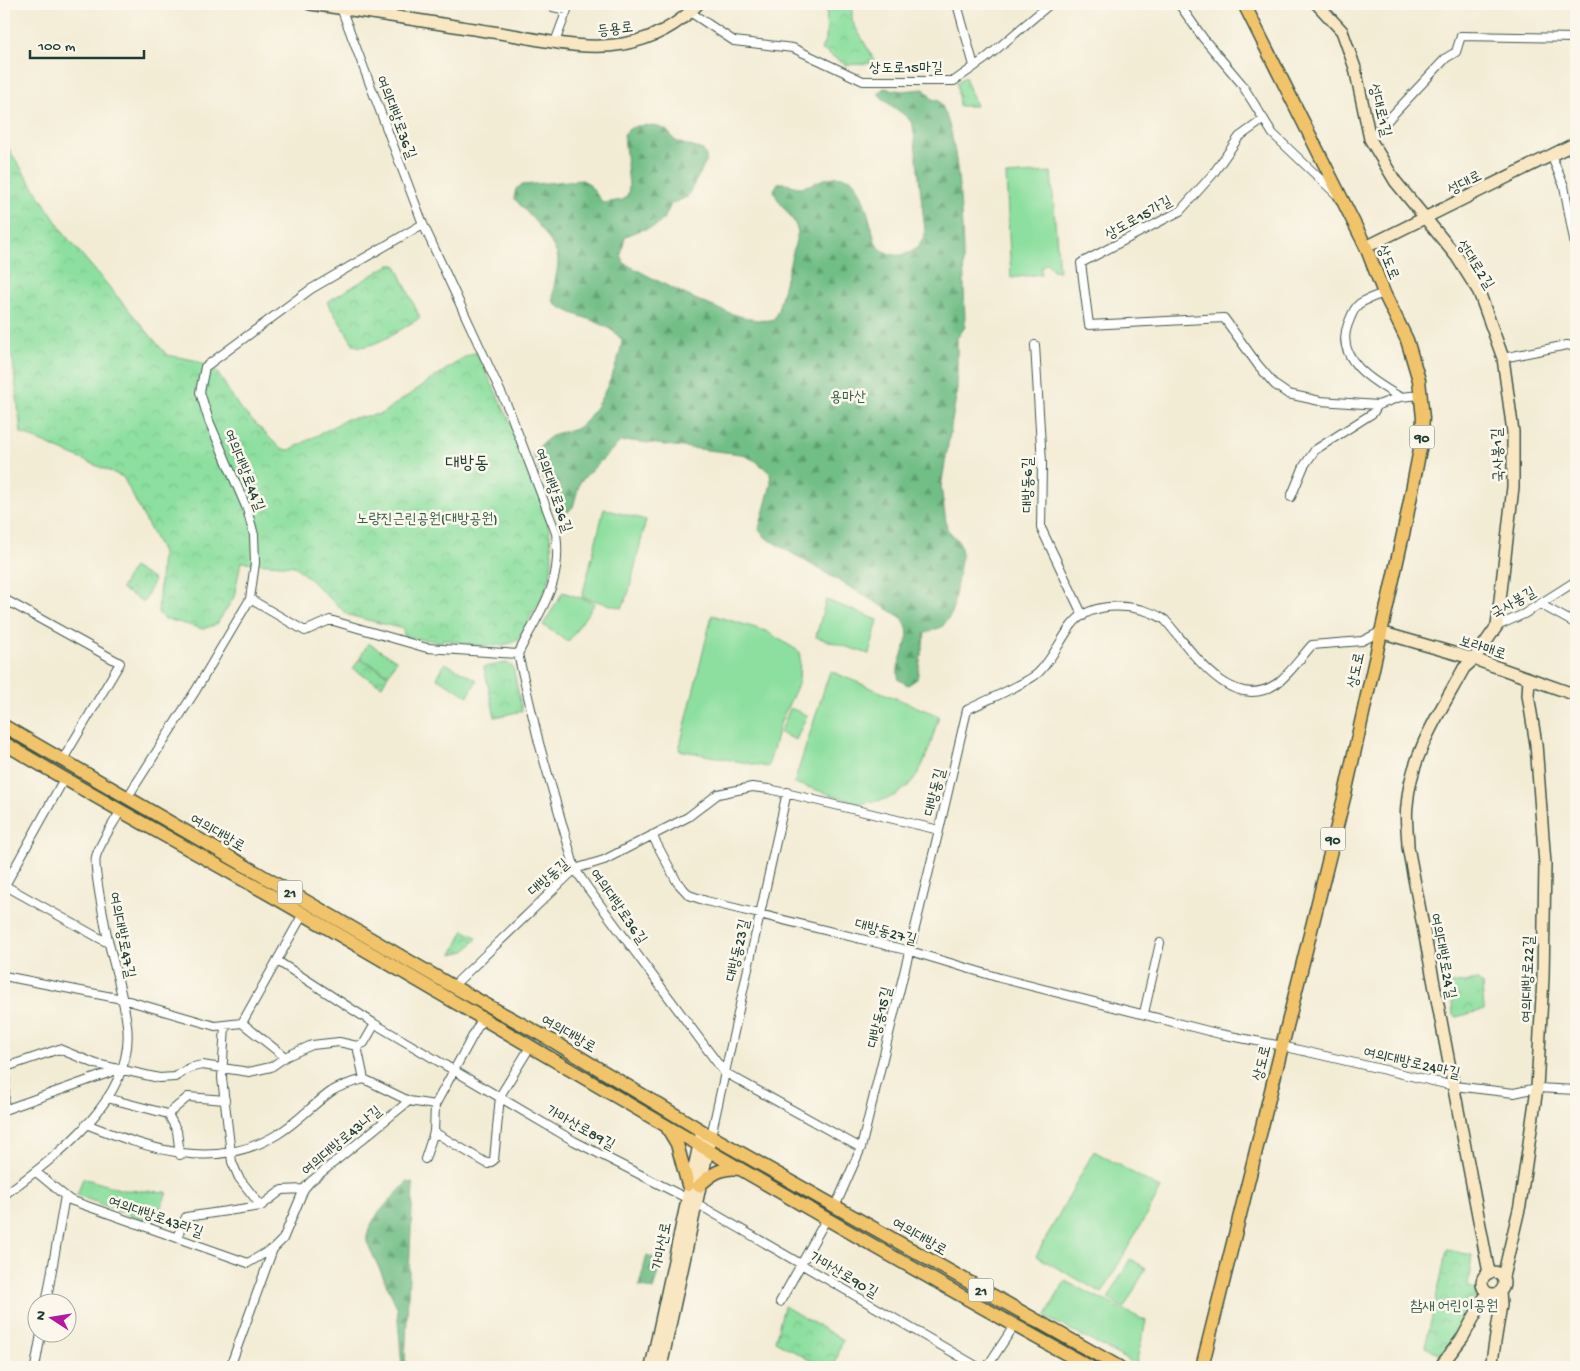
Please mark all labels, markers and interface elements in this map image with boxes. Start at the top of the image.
street label: 등용로 [596,19,634,41]
scale bar [30,28,144,60]
text: 100 m [37,38,76,56]
street label: 상도로15마길 [869,60,943,78]
street label: 여의대방로36길 [371,74,419,162]
street label: 성대로1길 [1364,82,1394,139]
street label: 성대로 [1445,168,1485,200]
street label: 상도로15가길 [1102,193,1176,245]
street label: 성대로2길 [1452,237,1497,293]
street label: 상도로 [1372,243,1402,283]
park label: 용마산 [830,389,866,407]
road number: 90 [1410,426,1434,448]
street label: 여의대방로44길 [219,427,268,514]
street label: 국사봉1길 [1489,427,1509,482]
street label: 여의대방로36길 [529,446,575,535]
district label: 대방동 [445,454,489,475]
street label: 대방동6길 [1020,457,1038,513]
park label: 노량진근린공원(대방공원) [356,511,498,529]
street label: 국사봉길 [1489,584,1539,624]
street label: 보라매로 [1457,633,1508,665]
street label: 상도로 [1344,651,1370,690]
street label: 대방동길 [921,767,951,818]
street label: 여의대방로 [186,811,248,857]
road number: 90 [1320,828,1346,851]
street label: 대방동길 [525,856,573,901]
street label: 여의대방로36길 [585,866,650,948]
road number: 21 [278,880,302,904]
street label: 여의대방로47길 [104,891,138,980]
street label: 여의대방로24길 [1425,912,1459,1001]
street label: 대방동27길 [853,916,918,950]
street label: 대방동23길 [723,918,755,983]
street label: 여의대방로22길 [1518,935,1540,1023]
street label: 대방동15길 [865,985,897,1050]
street label: 여의대방로 [537,1012,599,1058]
street label: 상도로 [1250,1044,1276,1083]
street label: 여의대방로24마길 [1361,1044,1462,1084]
street label: 가마산로89길 [542,1102,618,1155]
street label: 여의대방로43나길 [298,1103,386,1180]
street label: 여의대방로43라길 [105,1193,205,1243]
street label: 여의대방로 [888,1215,950,1261]
street label: 가마산로 [650,1221,676,1272]
street label: 가마산로90길 [805,1249,881,1303]
road number: 21 [968,1278,994,1302]
north arrow [28,1294,78,1344]
park label: 참새 어린이공원 [1410,1298,1498,1316]
text: N [32,1310,51,1322]

